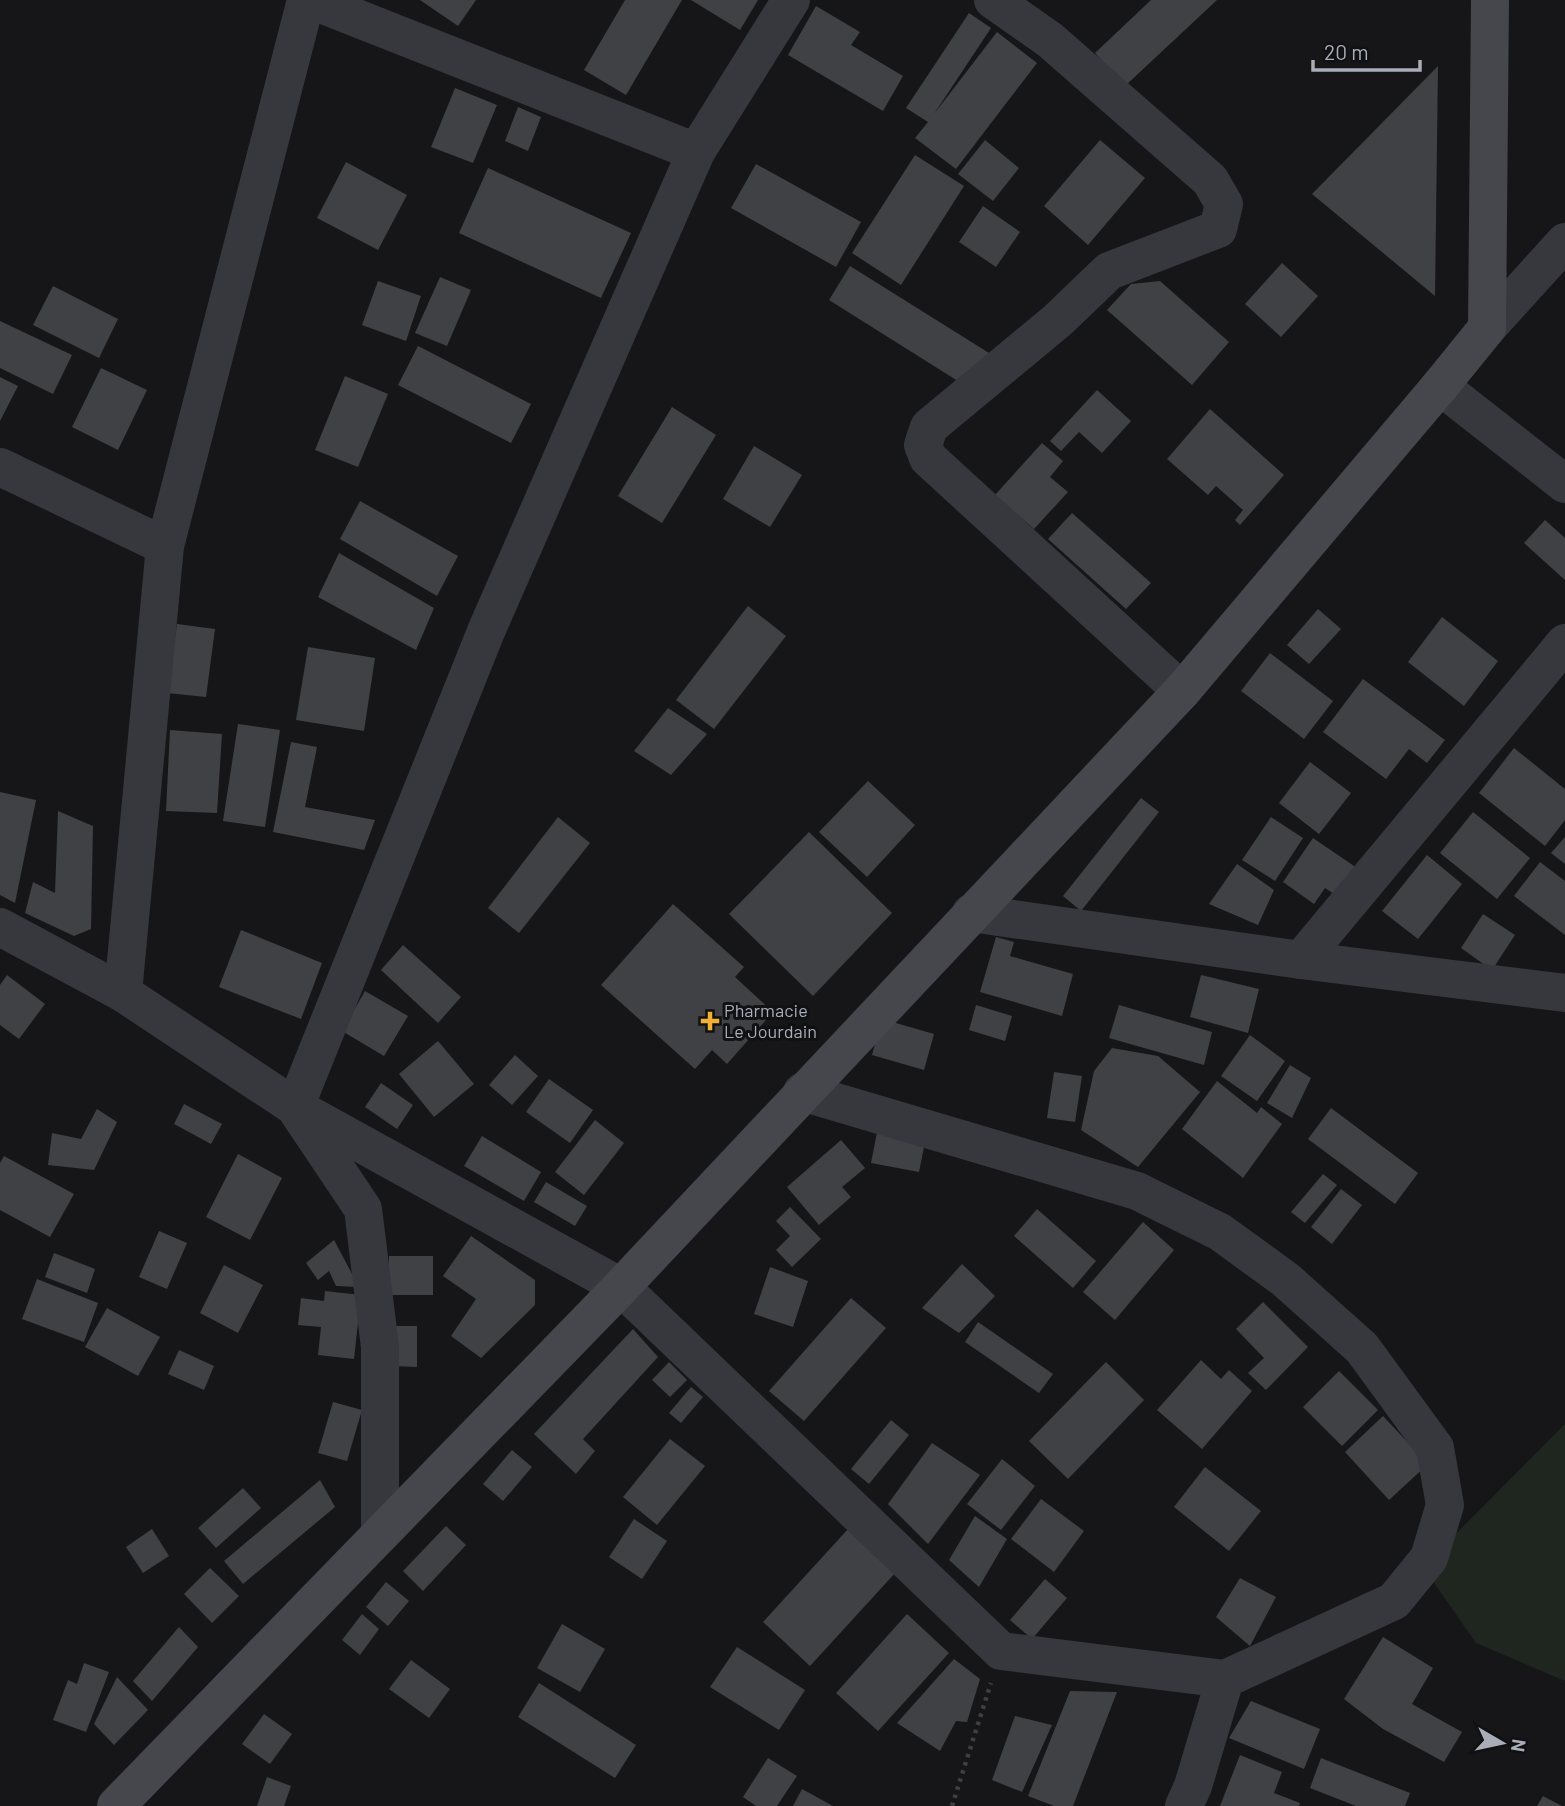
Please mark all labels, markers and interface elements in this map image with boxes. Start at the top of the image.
scale bar [1313,28,1420,72]
text: 20 m [1324,39,1369,64]
place label: Pharmacie Le Jourdain [724,999,817,1042]
marker: Pharmacie Le Jourdain [702,1013,718,1029]
north arrow [1467,1708,1537,1778]
text: N [1507,1738,1532,1754]

